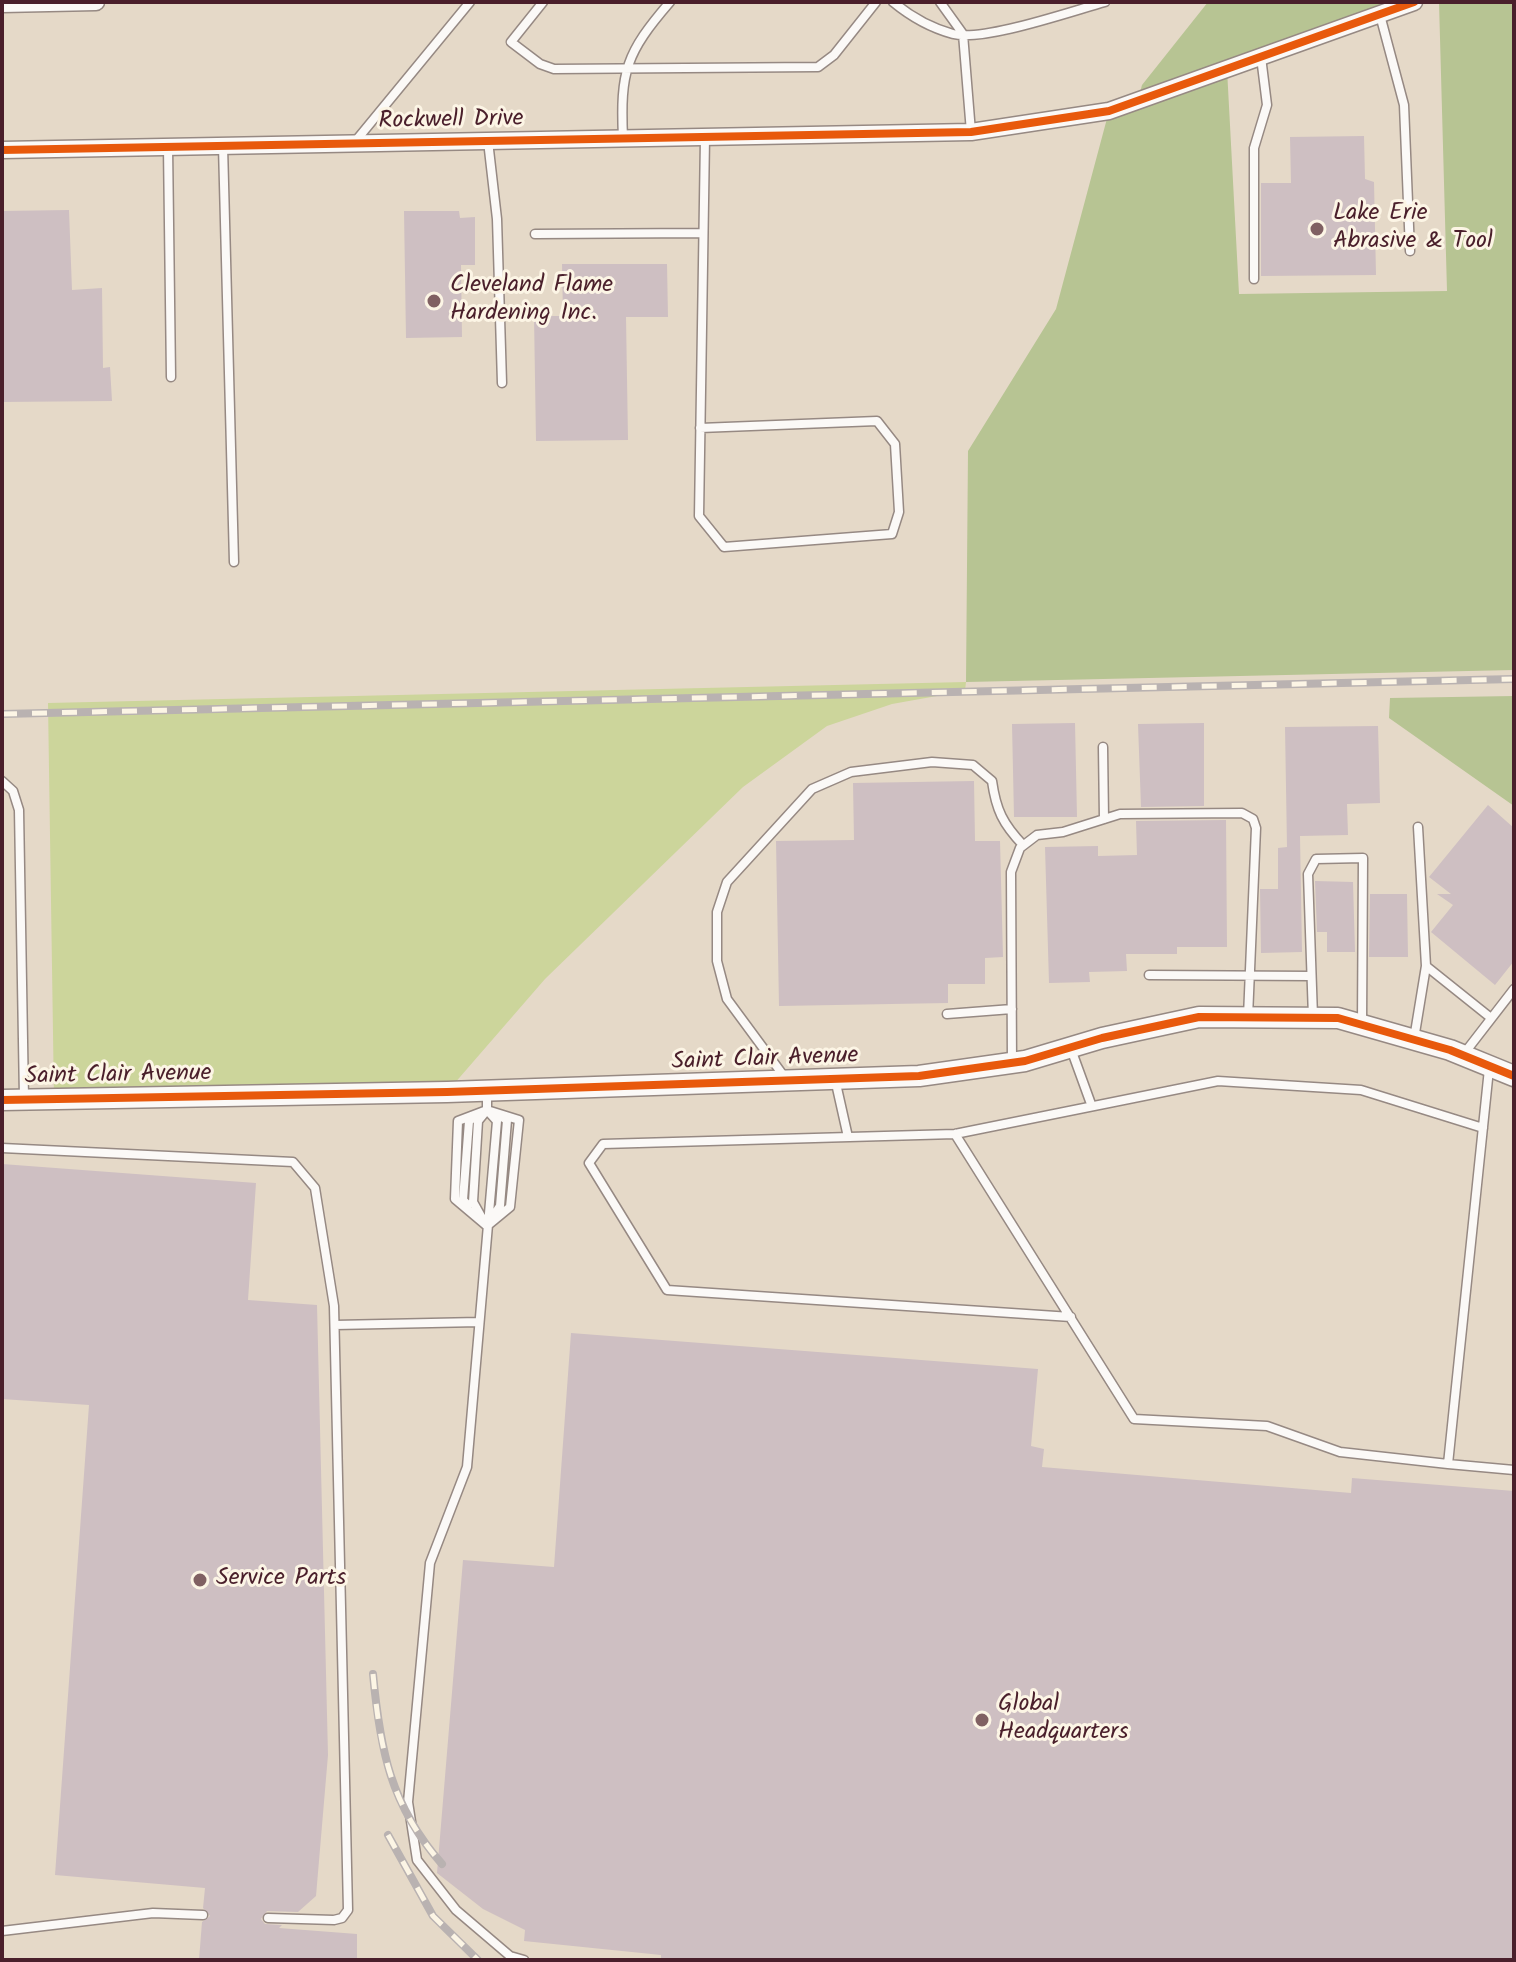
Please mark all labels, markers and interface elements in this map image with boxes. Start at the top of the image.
street label: Rockwell Drive [378,106,524,138]
place label: Lake Erie Abrasive & Tool [1333,201,1493,257]
marker: Lake Erie Abrasive & Tool [1308,220,1326,238]
place label: Cleveland Flame Hardening Inc. [450,273,613,329]
marker: Cleveland Flame Hardening Inc. [425,292,443,310]
street label: Saint Clair Avenue [671,1043,859,1079]
street label: Saint Clair Avenue [24,1061,212,1093]
place label: Service Parts [216,1566,346,1594]
marker: Service Parts [191,1571,209,1589]
place label: Global Headquarters [998,1692,1128,1748]
marker: Global Headquarters [973,1711,991,1729]

